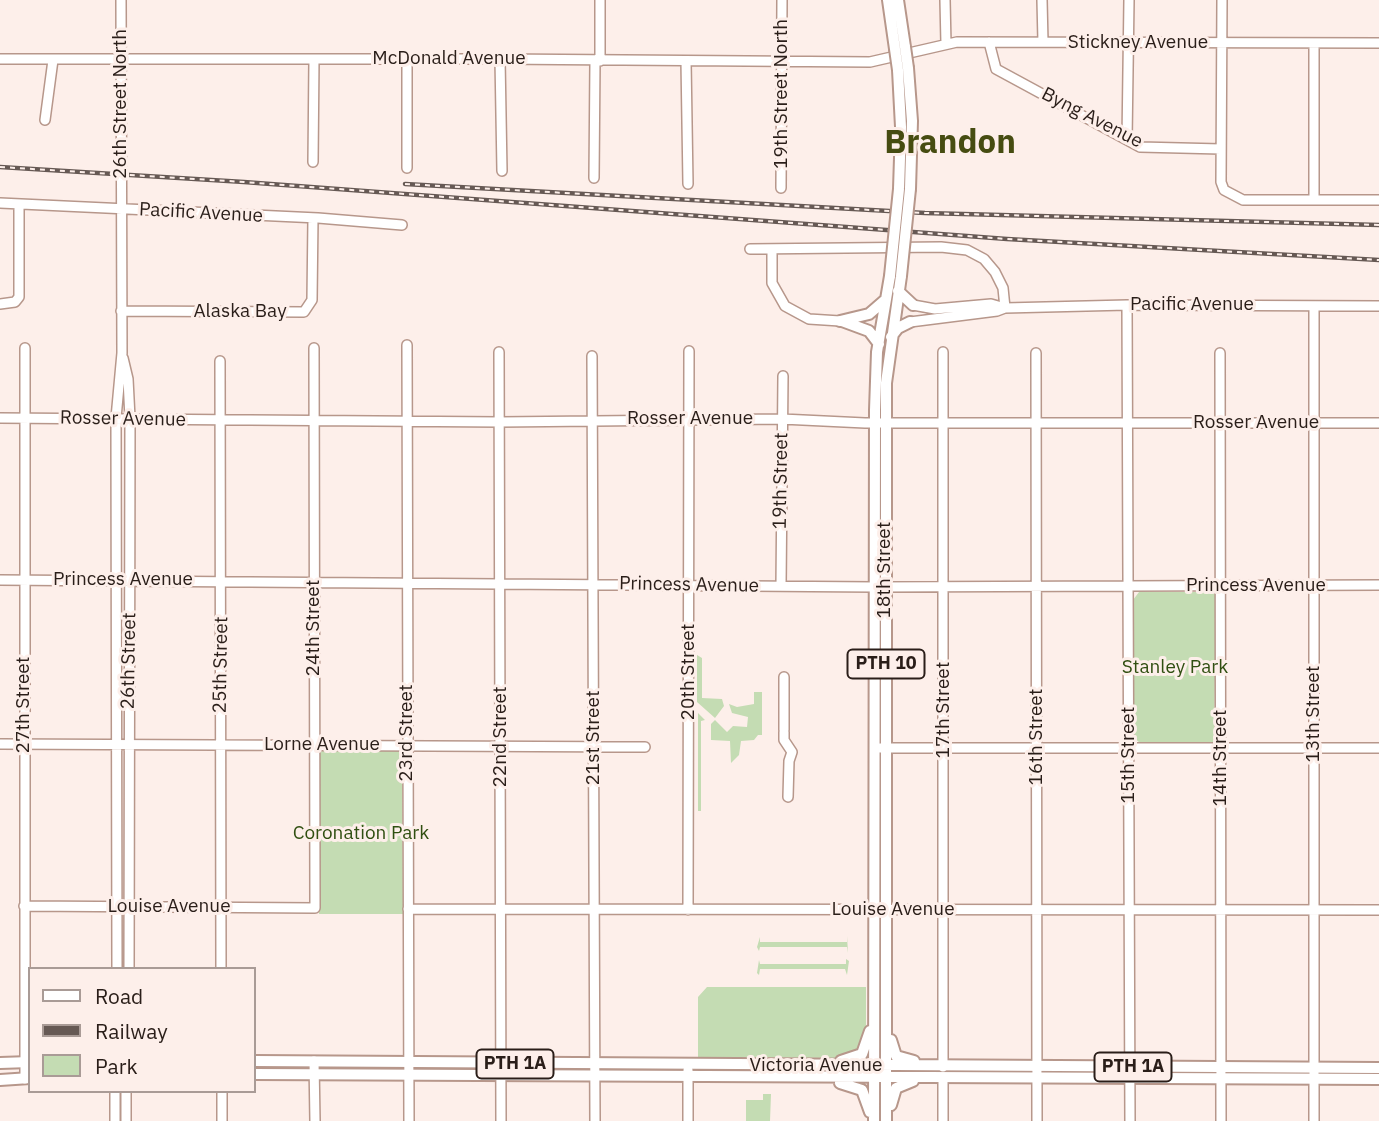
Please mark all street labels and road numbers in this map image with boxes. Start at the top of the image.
street label: 19th Street North [771,19,793,169]
street label: 26th Street North [110,29,132,179]
street label: Stickney Avenue [1068,32,1208,54]
street label: McDonald Avenue [372,48,526,70]
street label: Byng Avenue [1038,83,1146,153]
street label: Pacific Avenue [138,198,264,228]
street label: Pacific Avenue [1130,294,1254,316]
street label: Alaska Bay [193,301,287,323]
street label: Rosser Avenue [60,407,186,431]
street label: Rosser Avenue [627,408,753,430]
street label: Rosser Avenue [1193,412,1319,434]
street label: 19th Street [769,432,793,530]
street label: 18th Street [874,522,896,618]
street label: Princess Avenue [53,569,193,591]
street label: Princess Avenue [619,572,759,598]
street label: Princess Avenue [1186,575,1326,597]
street label: 24th Street [303,580,325,676]
street label: 26th Street [117,612,141,710]
street label: 25th Street [209,616,233,714]
street label: 20th Street [678,624,700,720]
road number: PTH 10 [848,650,924,678]
street label: 27th Street [13,657,35,753]
street label: 17th Street [933,662,955,758]
street label: 13th Street [1303,666,1325,762]
street label: 23rd Street [396,684,418,782]
street label: 22nd Street [490,686,512,788]
street label: 16th Street [1026,689,1048,785]
street label: 21st Street [583,690,605,786]
street label: 15th Street [1118,707,1140,803]
street label: 14th Street [1210,710,1232,806]
street label: Lorne Avenue [264,734,380,756]
street label: Louise Avenue [107,896,231,918]
street label: Louise Avenue [831,899,955,921]
road number: PTH 1A [476,1050,554,1078]
road number: PTH 1A [1094,1052,1172,1082]
street label: Victoria Avenue [750,1055,882,1077]

